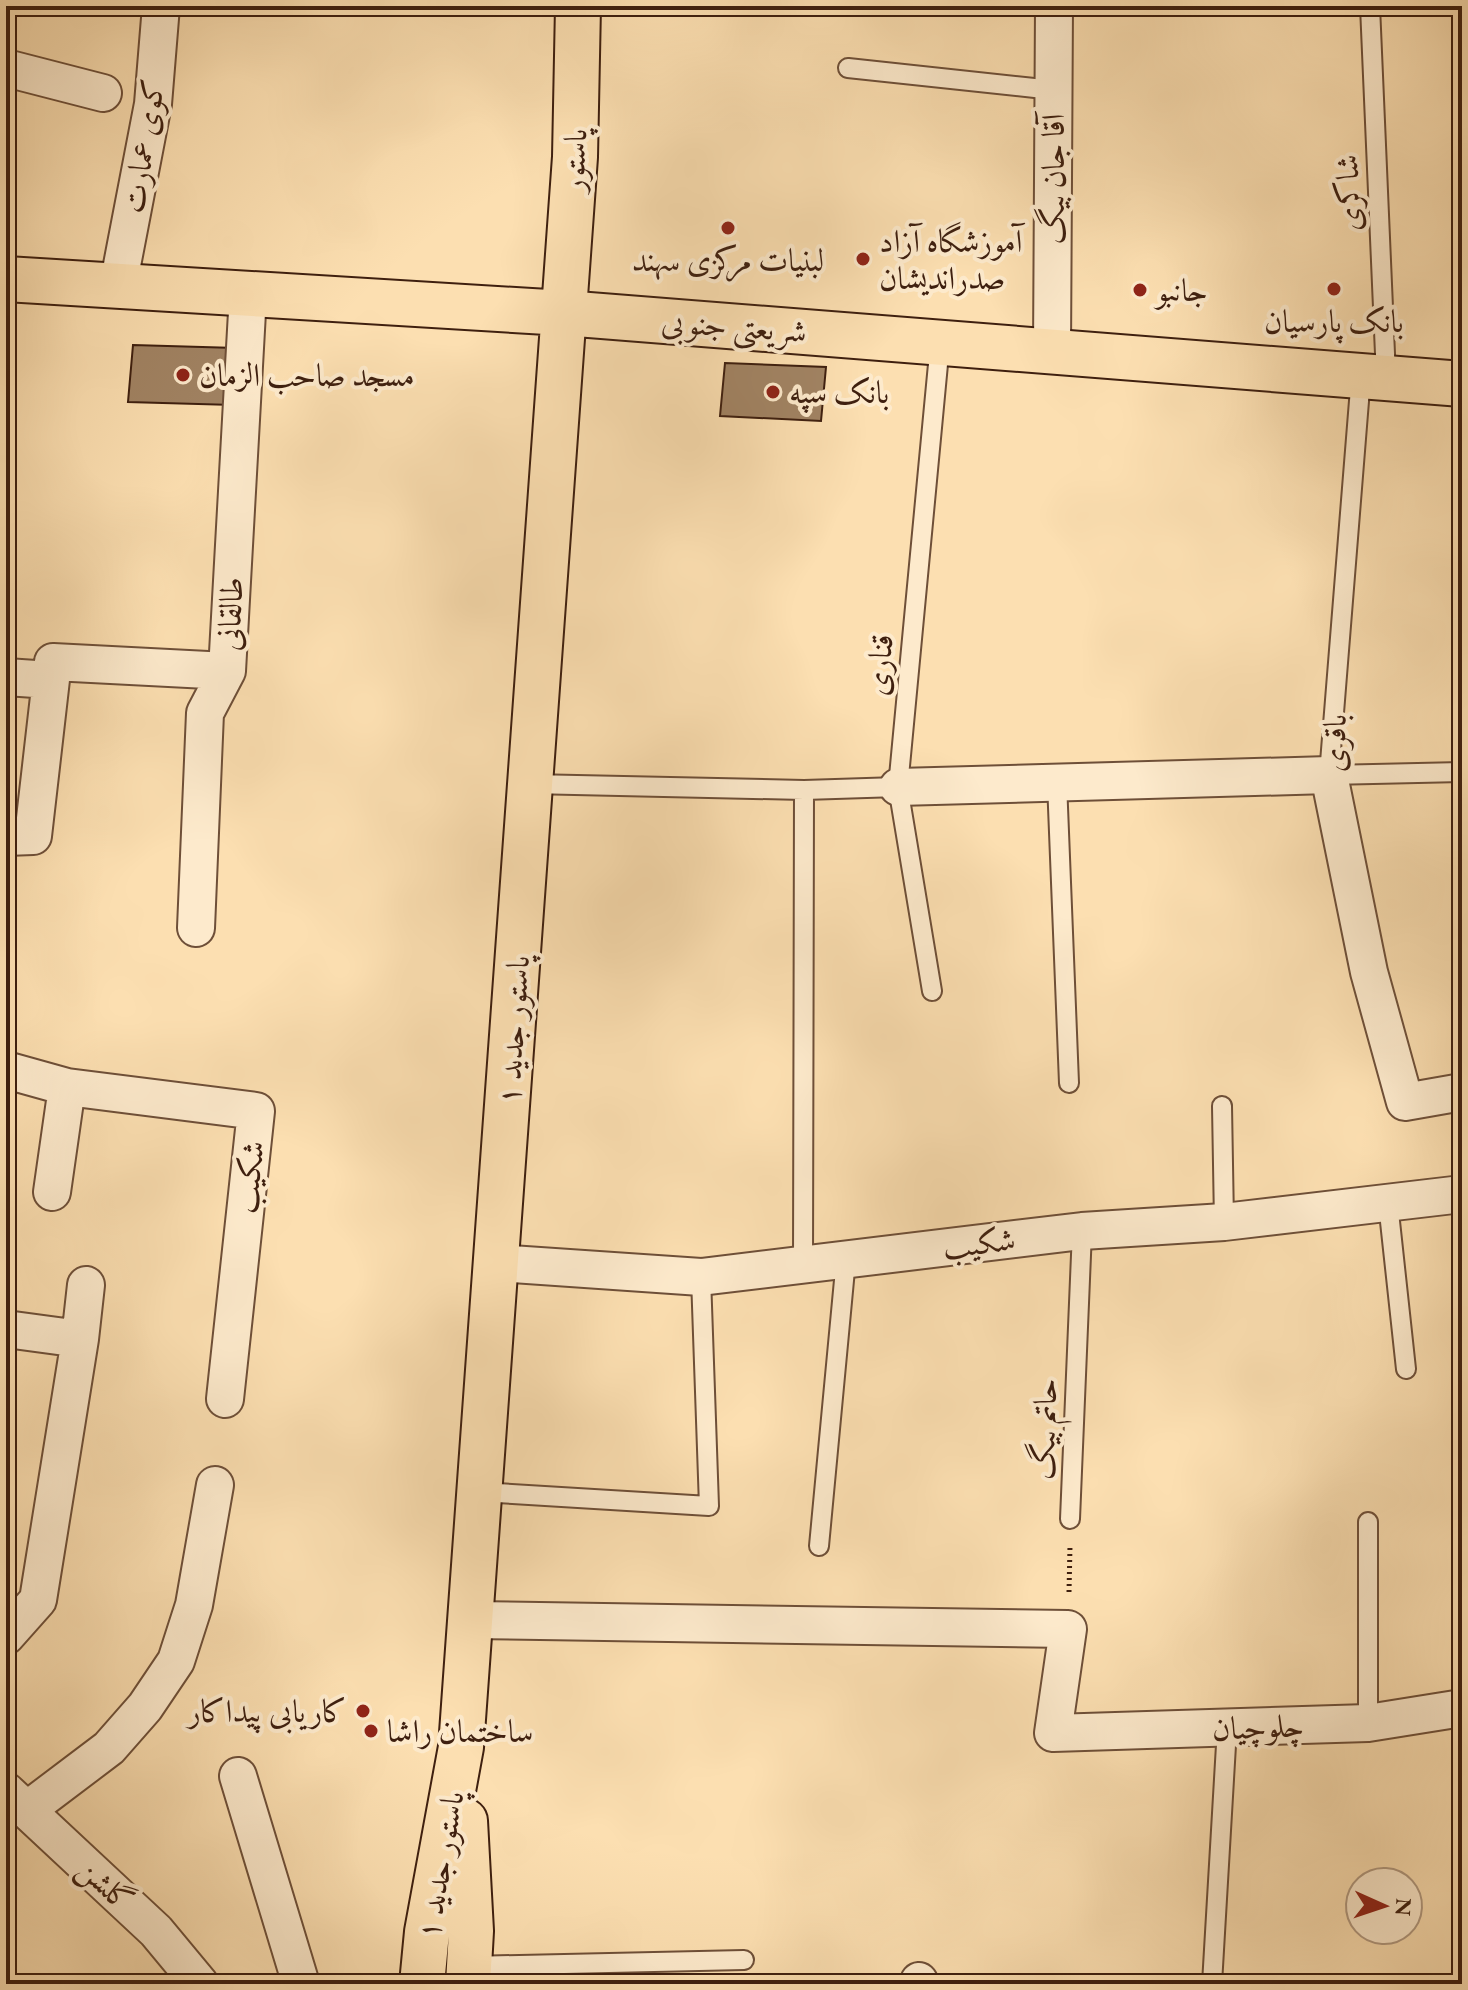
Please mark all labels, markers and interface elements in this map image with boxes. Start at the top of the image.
street label: کوی عمارت [112,76,174,216]
street label: آقا جان بیگ [1032,110,1074,245]
street label: پاستور [551,125,599,196]
street label: شاکری [1326,154,1370,232]
marker: لبنیات مرکزی سهند [719,219,737,237]
place label: آموزشگاه آزاد صدراندیشان [879,220,1026,299]
place label: لبنیات مرکزی سهند [632,239,824,282]
marker: آموزشگاه آزاد صدراندیشان [854,250,872,268]
place label: جانبو [1153,269,1208,311]
marker: بانک پارسیان [1325,280,1343,298]
marker: جانبو [1131,281,1149,299]
street label: شریعتی جنوبی [660,300,808,354]
place label: بانک پارسیان [1264,300,1404,344]
place label: مسجد صاحب الزمان [199,354,415,396]
marker: مسجد صاحب الزمان [174,366,192,384]
place label: بانک سپه [789,371,889,414]
marker: بانک سپه [764,383,782,401]
street label: طالقانی [207,576,253,652]
street label: قناری [855,632,903,698]
street label: باقری [1312,713,1356,773]
street label: پاستور جدید ۱ [487,952,541,1106]
street label: شکیب [224,1138,274,1216]
street label: شکیب [940,1218,1018,1268]
street label: حاتم بیگ [1021,1377,1074,1481]
place label: کاریابی پیداکار [185,1690,347,1734]
marker: کاریابی پیداکار [354,1702,372,1720]
street label: چلوچیان [1211,1704,1305,1751]
place label: ساختمان راشا [387,1710,533,1752]
marker: ساختمان راشا [362,1722,380,1740]
street label: پاستور جدید ۱ [406,1786,476,1943]
street label: گلشن [68,1847,143,1921]
north arrow [1344,1866,1424,1946]
text: N [1389,1897,1418,1917]

